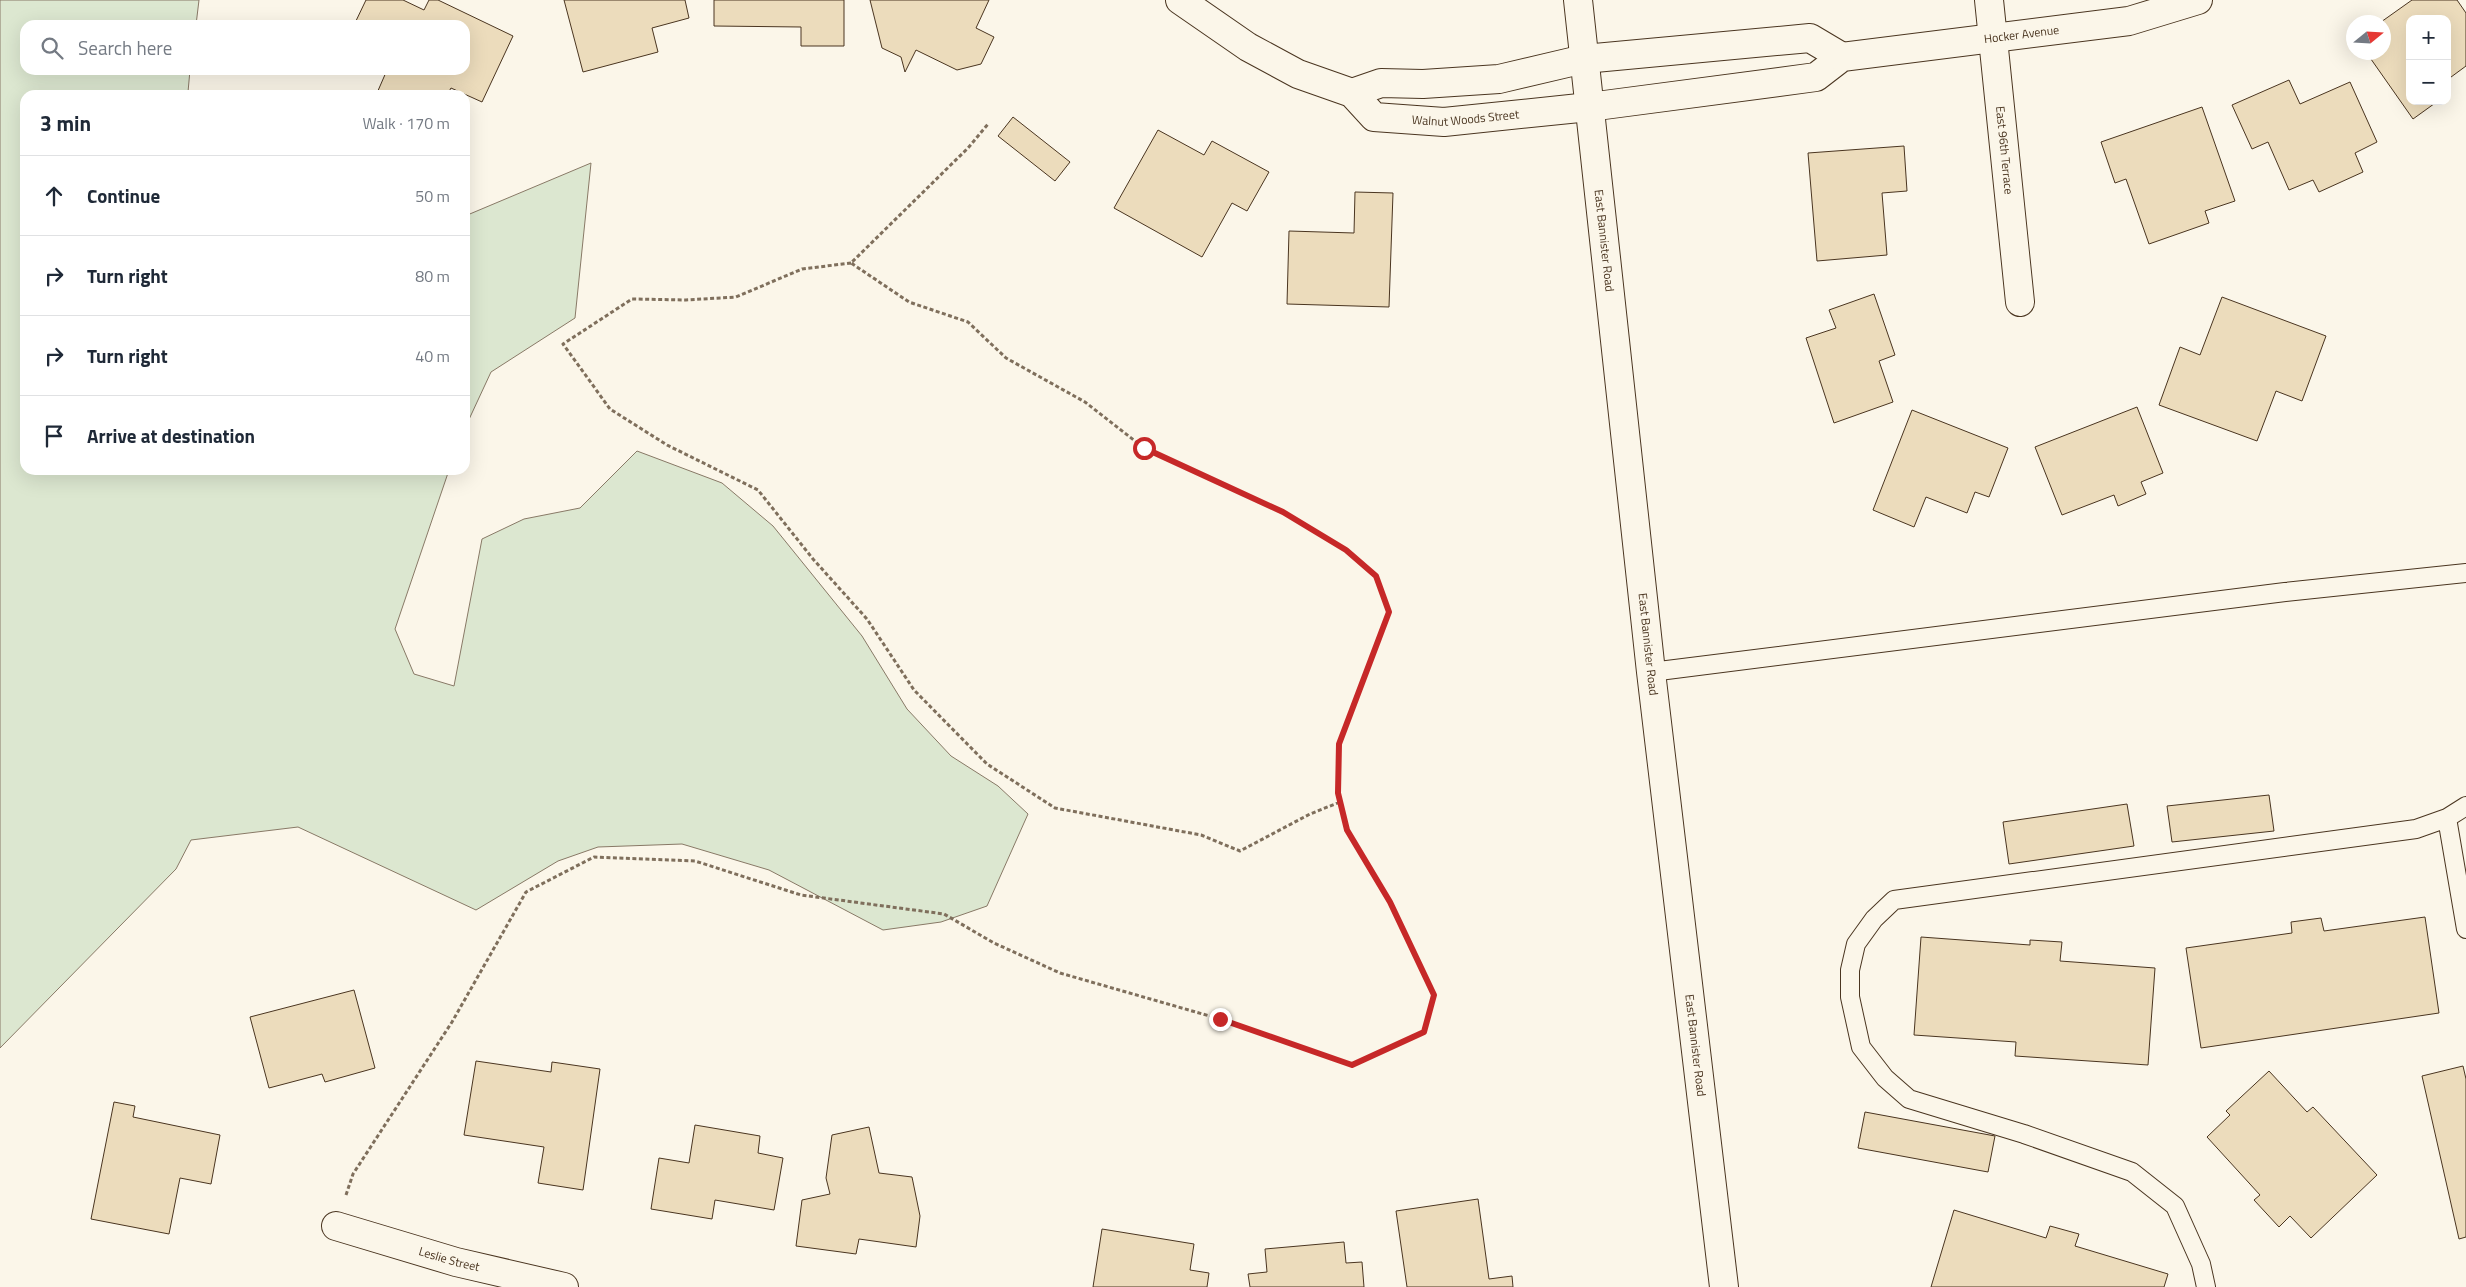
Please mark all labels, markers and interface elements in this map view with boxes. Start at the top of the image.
north arrow [2346,15,2391,60]
map controls [2406,15,2451,105]
button: + [2406,15,2451,60]
search box [20,20,470,75]
street label: Hocker Avenue [1983,20,2060,48]
text: Search here [78,33,172,62]
icon: search [38,34,66,62]
button: − [2406,60,2451,105]
street label: Walnut Woods Street [1411,104,1521,131]
street label: East 96th Terrace [1991,105,2019,195]
text: 3 min [40,107,91,139]
text: Walk · 170 m [362,111,450,135]
text: Continue [87,181,160,210]
icon: ahead [40,182,68,210]
text: 50 m [415,184,450,208]
street label: East Bannister Road [1590,188,1620,293]
text: Turn right [87,261,168,290]
icon: right [40,262,68,290]
text: 80 m [415,264,450,288]
text: Turn right [87,341,168,370]
icon: right [40,342,68,370]
text: 40 m [415,344,450,368]
text: Arrive at destination [87,421,255,450]
icon: arrive [40,422,68,450]
route start [1133,437,1156,460]
street label: East Bannister Road [1633,592,1664,696]
street label: East Bannister Road [1680,993,1711,1098]
route end [1209,1008,1232,1031]
street label: Leslie Street [417,1241,482,1276]

